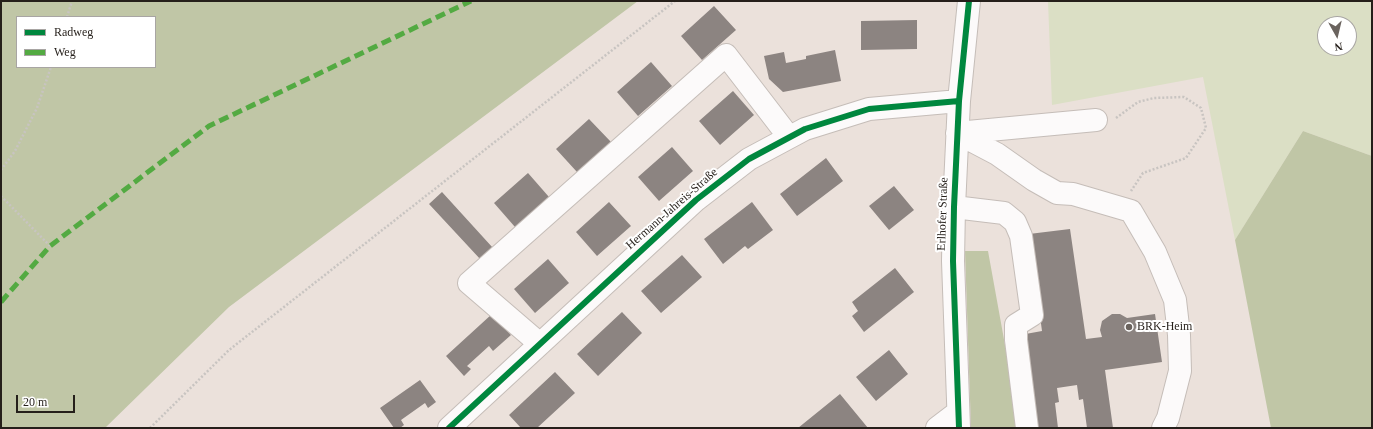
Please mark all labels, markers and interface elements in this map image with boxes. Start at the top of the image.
legend [16,16,156,68]
north arrow [1317,16,1357,56]
text: Radweg [54,25,93,39]
text: N [1334,40,1343,53]
text: Weg [54,45,76,59]
street label: Hermann-Jahreis-Straße [623,165,721,253]
street label: Erlhofer Straße [935,177,951,251]
place label: BRK-Heim [1137,320,1192,334]
marker: BRK-Heim [1124,322,1134,332]
scale bar [18,387,77,413]
text: 20 m [23,395,47,409]

